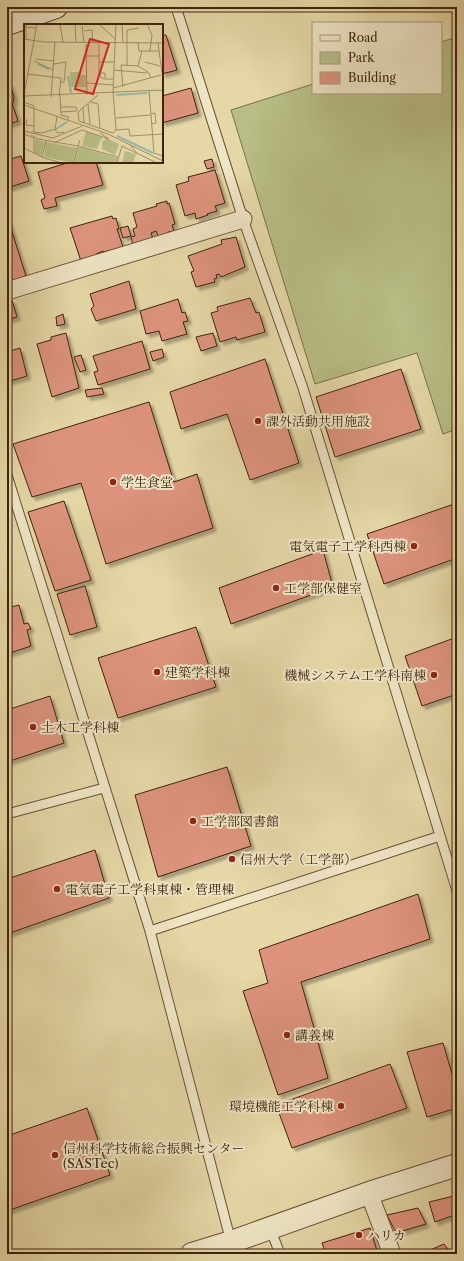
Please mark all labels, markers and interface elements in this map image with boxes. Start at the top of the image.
legend [312,22,442,94]
inset map [24,24,163,163]
text: Road [348,30,378,45]
text: Park [348,50,375,65]
text: Building [348,70,396,85]
place label: 課外活動共用施設 [266,413,370,429]
marker: 課外活動共用施設 [253,416,263,426]
place label: 学生食堂 [121,474,173,490]
marker: 学生食堂 [108,477,118,487]
place label: 電気電子工学科西棟 [289,538,406,554]
marker: 電気電子工学科西棟 [409,541,419,551]
place label: 工学部保健室 [284,580,362,596]
marker: 工学部保健室 [271,583,281,593]
place label: 建築学科棟 [165,664,230,680]
marker: 建築学科棟 [152,667,162,677]
place label: 機械システム工学科南棟 [284,667,426,683]
marker: 機械システム工学科南棟 [429,670,439,680]
place label: 土木工学科棟 [41,719,119,735]
marker: 土木工学科棟 [28,722,38,732]
place label: 工学部図書館 [201,813,279,829]
marker: 工学部図書館 [188,816,198,826]
place label: 信州大学（工学部） [240,851,357,867]
marker: 信州大学（工学部） [227,854,237,864]
place label: 電気電子工学科東棟・管理棟 [65,881,234,897]
marker: 電気電子工学科東棟・管理棟 [52,884,62,894]
place label: 講義棟 [295,1027,334,1043]
marker: 講義棟 [282,1030,292,1040]
place label: 環境機能工学科棟 [229,1098,333,1114]
marker: 環境機能工学科棟 [336,1101,346,1111]
place label: 信州科学技術総合振興センター (SASTec) [63,1140,244,1171]
marker: 信州科学技術総合振興センター (SASTec) [50,1150,60,1160]
place label: ハリカ [367,1227,406,1243]
marker: ハリカ [354,1230,364,1240]

